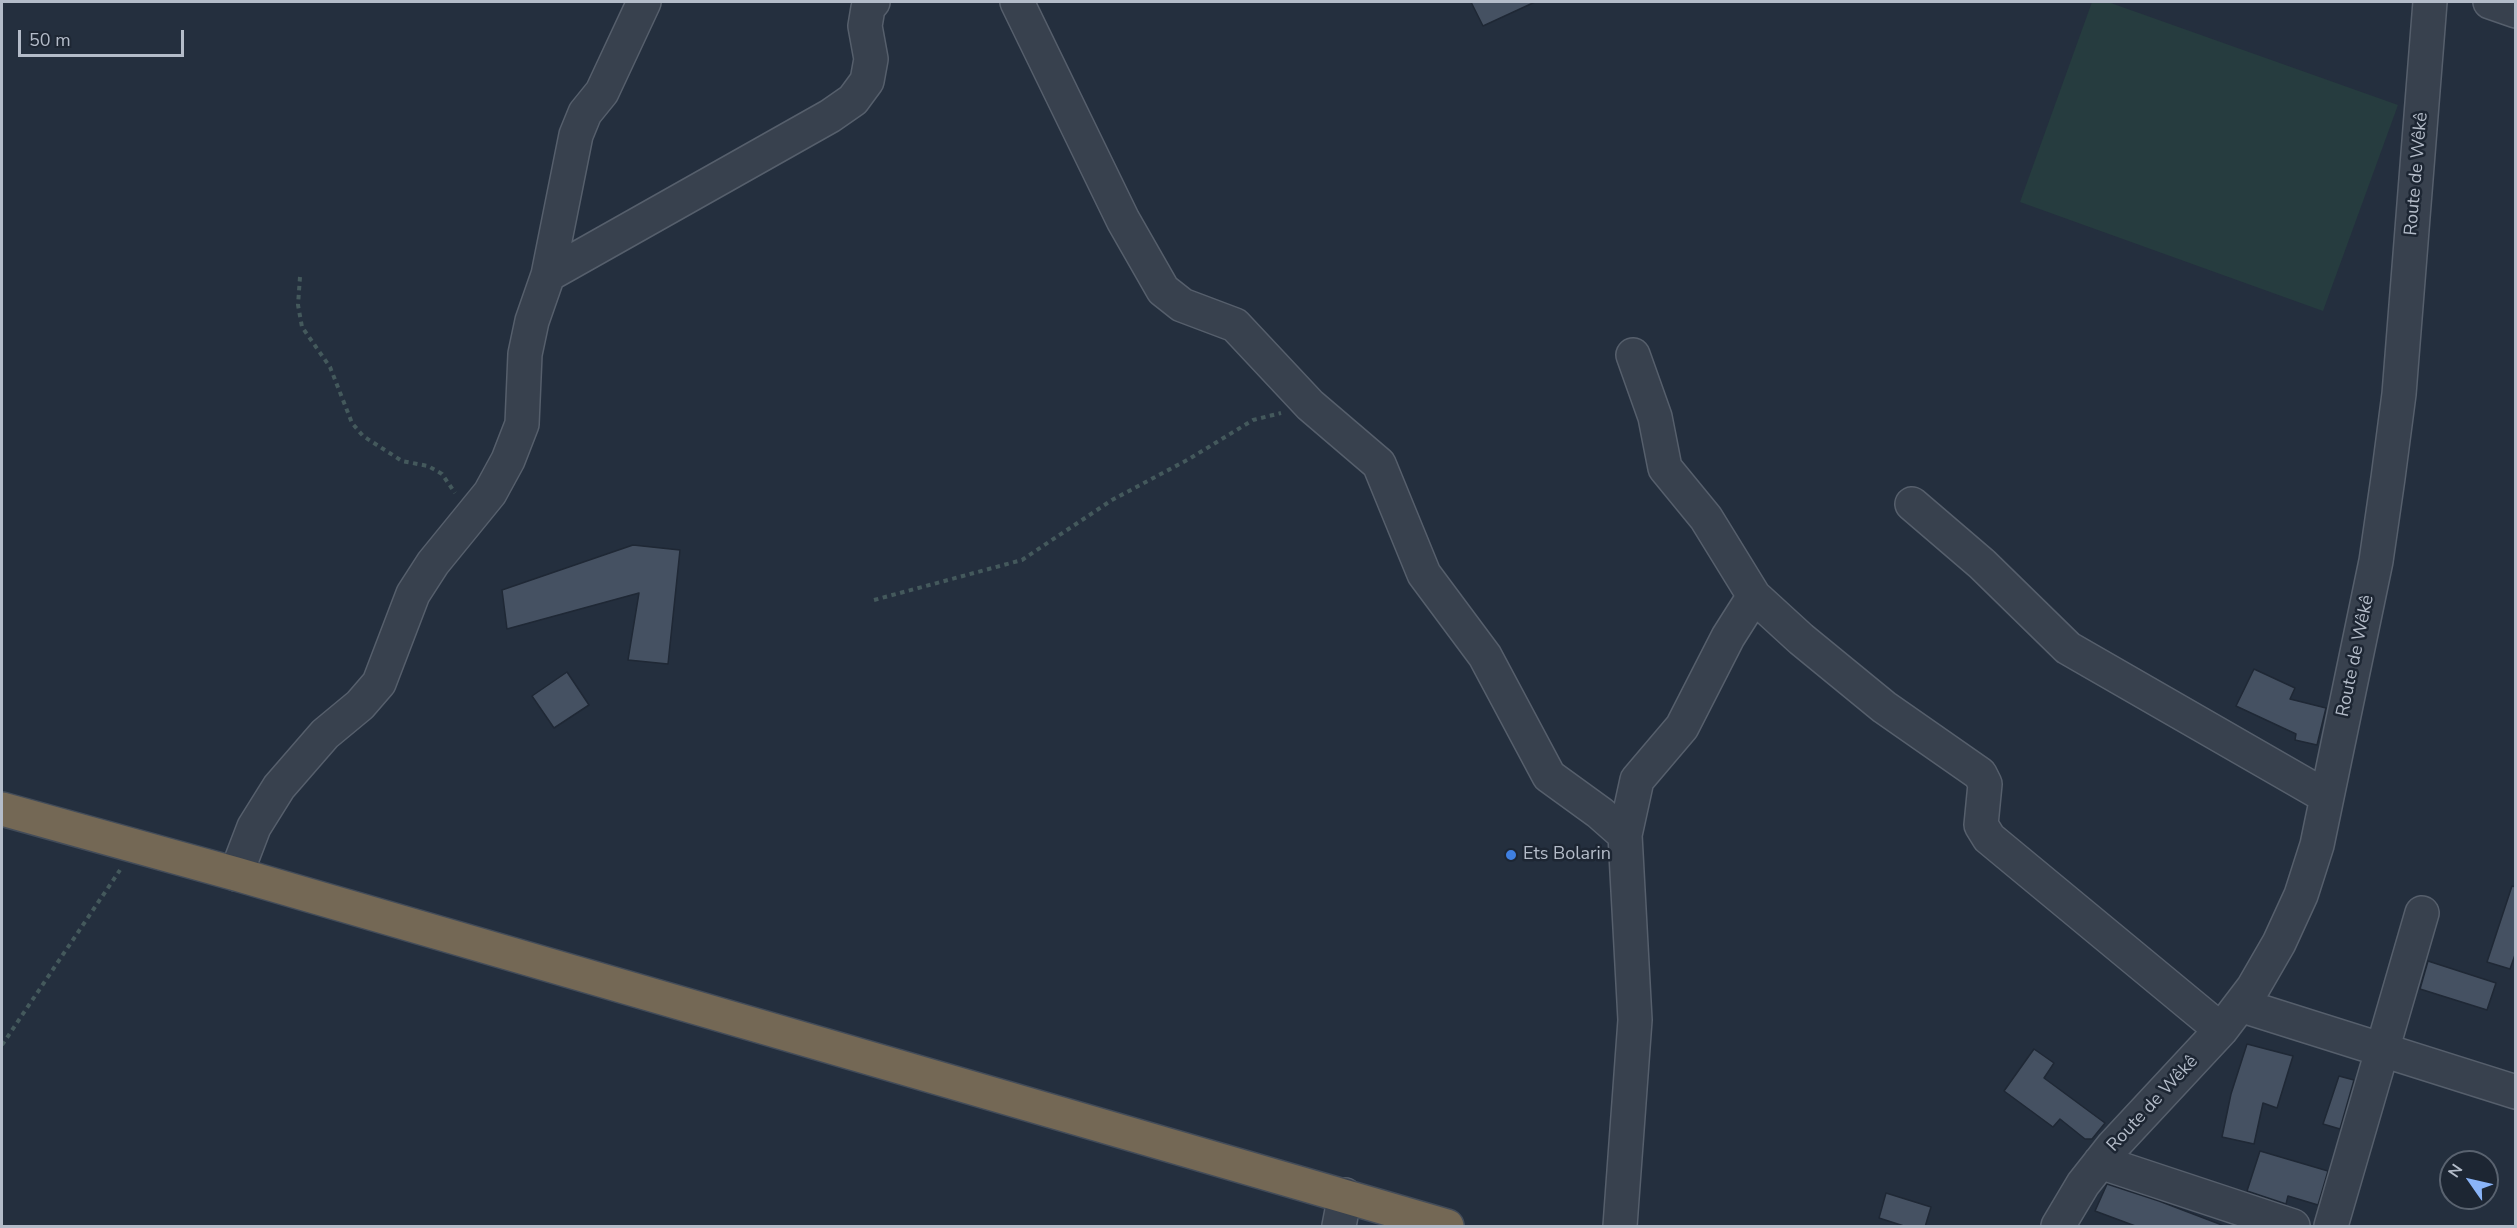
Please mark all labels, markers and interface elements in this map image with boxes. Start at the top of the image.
scale bar [21,18,188,56]
text: 50 m [29,28,71,52]
street label: Route de Wêkê [2401,111,2433,237]
street label: Route de Wêkê [2333,593,2379,719]
place label: Ets Bolarin [1523,844,1611,866]
marker: Ets Bolarin [1504,848,1518,862]
street label: Route de Wêkê [2103,1051,2203,1157]
north arrow [2439,1150,2499,1210]
text: N [2443,1160,2468,1182]

